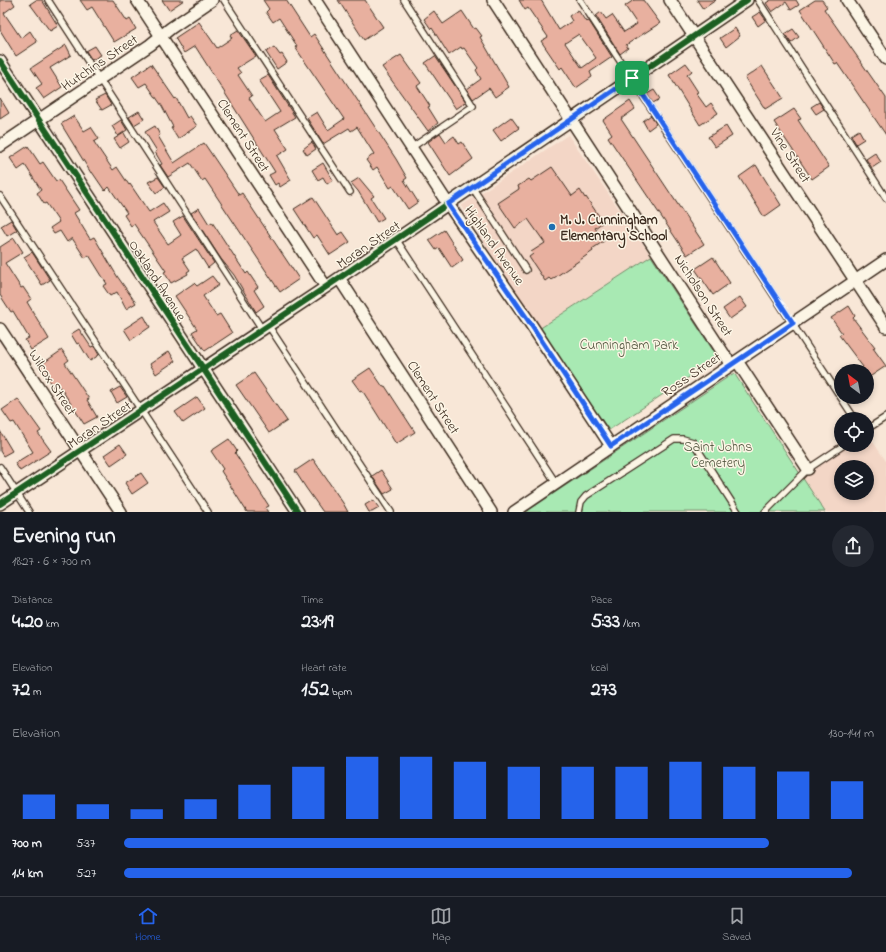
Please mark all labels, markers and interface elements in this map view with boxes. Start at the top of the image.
street label: Hutchins Street [57,29,143,97]
pin [615,61,649,95]
icon: arrive [621,67,643,89]
street label: Clement Street [211,95,275,177]
street label: Vine Street [764,123,816,188]
street label: Highland Avenue [458,202,529,291]
place label: M. J. Cunningham Elementary School [560,210,668,249]
street label: Moran Street [333,216,405,274]
marker: M. J. Cunningham Elementary School [547,222,557,232]
street label: Oakland Avenue [123,236,191,326]
street label: Nicholson Street [668,251,737,341]
park label: Cunningham Park [580,335,679,357]
street label: Wilcox Street [23,346,81,420]
street label: Ross Street [658,347,726,403]
street label: Clement Street [401,357,465,439]
north arrow [834,364,874,404]
map controls [834,364,874,500]
street label: Moran Street [64,396,136,454]
button: locate [834,412,874,452]
park label: Saint Johns Cemetery [684,437,752,475]
button: layers [834,460,874,500]
text: Evening run [12,521,116,553]
button: share [832,525,874,567]
text: 18:27 · 6 × 700 m [12,552,91,571]
text: Distance [12,592,53,608]
text: Time [301,592,323,608]
text: Pace [591,592,612,608]
text: 4.20 [12,608,43,637]
text: 23:19 [301,608,334,637]
text: 5:33 [591,608,620,637]
text: km [43,616,59,632]
text: /km [620,616,640,632]
text: Elevation [12,660,52,676]
text: Heart rate [301,660,346,676]
text: kcal [591,660,608,676]
text: 72 [12,676,30,705]
text: 152 [301,676,329,705]
text: 273 [591,676,617,705]
text: m [30,684,41,700]
text: bpm [329,684,352,700]
text: Elevation [12,724,60,743]
text: 130–141 m [828,724,874,743]
text: 700 m [12,834,42,853]
text: 5:37 [76,834,95,853]
text: 1.4 km [12,864,43,883]
text: 5:27 [76,864,96,883]
tab: Home [135,905,161,945]
tab: Map [430,905,452,945]
tab: Saved [722,905,751,945]

